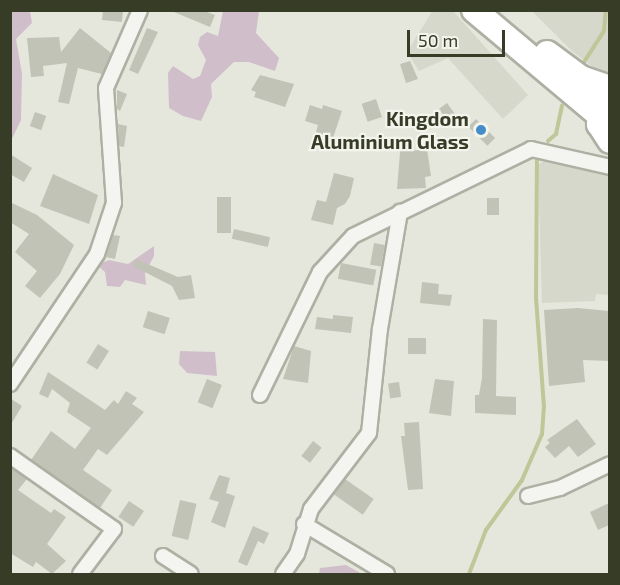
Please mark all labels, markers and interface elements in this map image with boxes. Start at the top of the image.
scale bar [410,18,508,56]
text: 50 m [418,29,458,51]
place label: Kingdom Aluminium Glass [311,106,469,153]
marker: Kingdom Aluminium Glass [474,123,488,137]

